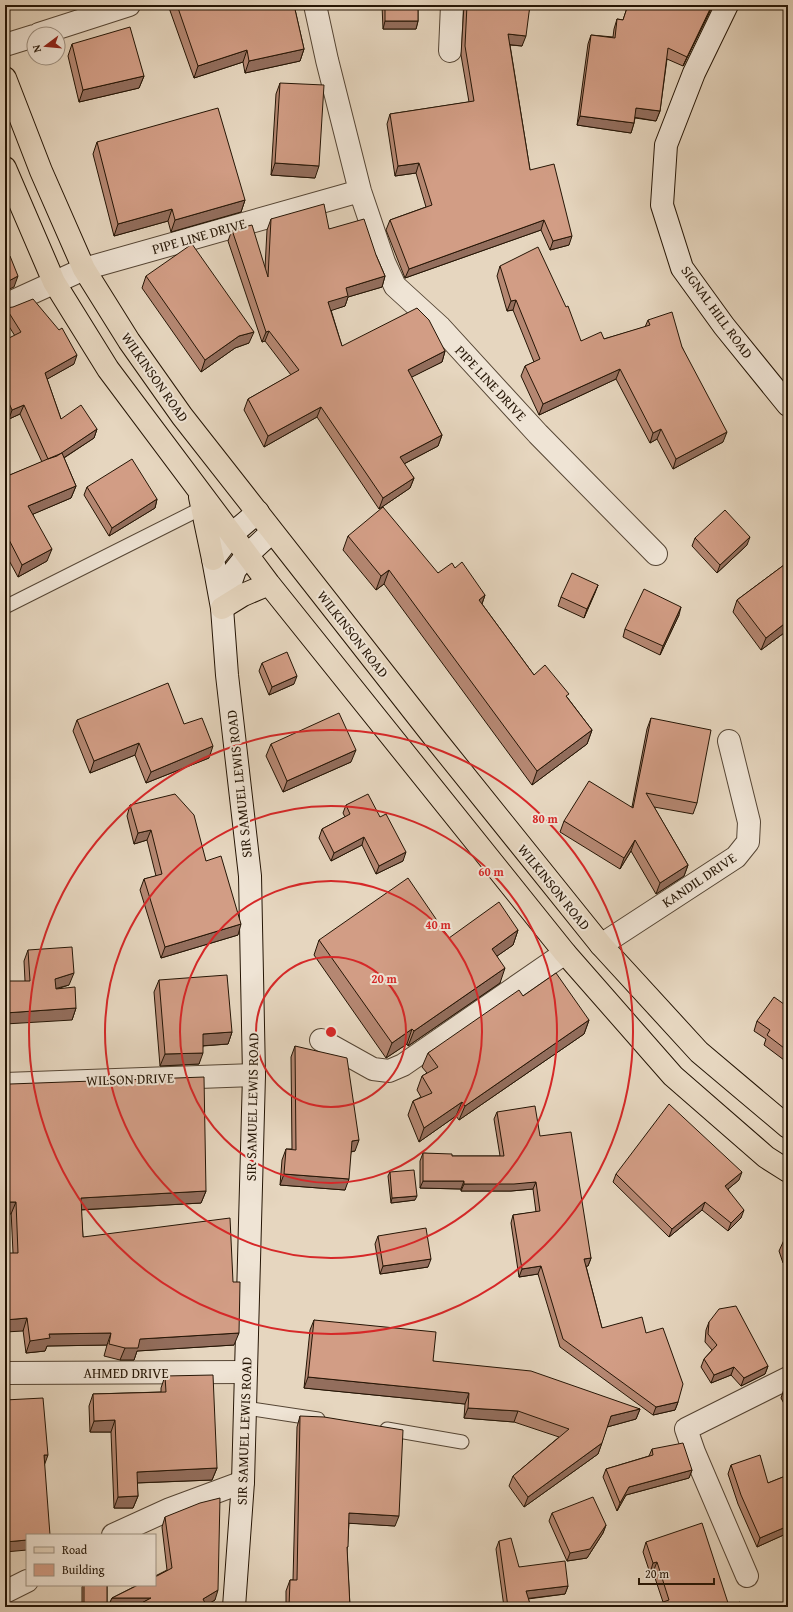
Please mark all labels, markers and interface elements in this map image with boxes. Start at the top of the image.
north arrow [26,26,66,66]
text: N [28,42,45,54]
street label: PIPE LINE DRIVE [150,213,248,259]
street label: SIGNAL HILL ROAD [676,261,758,363]
street label: WILKINSON ROAD [117,328,193,426]
street label: PIPE LINE DRIVE [451,341,531,425]
street label: WILKINSON ROAD [313,586,393,682]
street label: SIR SAMUEL LEWIS ROAD [221,709,257,859]
text: 80 m [532,810,558,827]
street label: WILKINSON ROAD [513,840,595,934]
street label: KANDIL DRIVE [658,848,740,912]
text: 60 m [478,863,504,880]
text: 40 m [425,916,451,933]
text: 20 m [371,970,397,987]
centre of rings [324,1025,338,1039]
street label: SIR SAMUEL LEWIS ROAD [241,1033,263,1181]
street label: WILSON DRIVE [86,1067,174,1091]
street label: SIR SAMUEL LEWIS ROAD [231,1356,257,1506]
street label: AHMED DRIVE [83,1363,169,1383]
legend [26,1534,156,1586]
text: Road [62,1541,88,1558]
scale bar [639,1560,714,1586]
text: Building [62,1561,105,1578]
text: 20 m [645,1565,669,1582]

